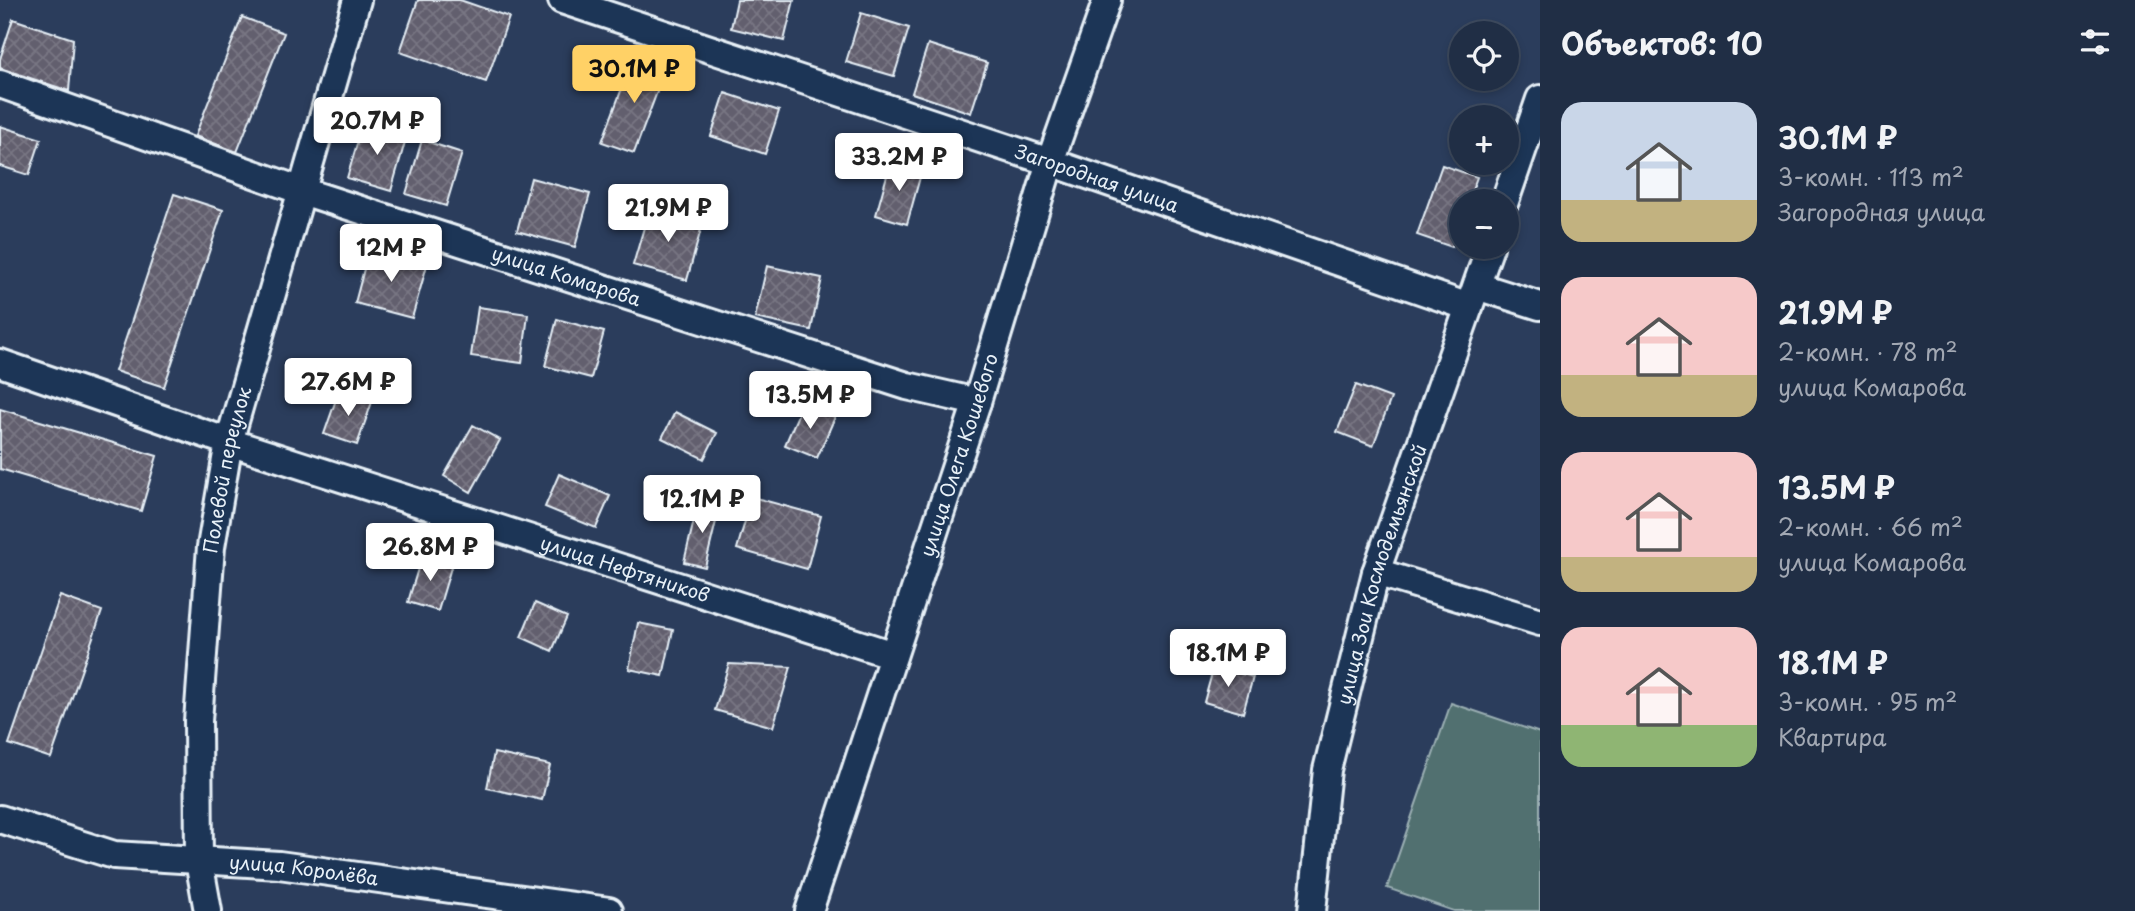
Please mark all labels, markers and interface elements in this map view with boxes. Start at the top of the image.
text: Объектов: 10 [1561,20,1763,65]
map controls [1449,21,1519,259]
button: locate [1449,21,1519,91]
icon: filters [2076,23,2114,61]
pin: 30.1M ₽ [569,46,699,105]
text: 30.1M ₽ [588,50,680,85]
pin: 20.7M ₽ [312,97,442,157]
text: 20.7M ₽ [330,102,424,137]
button: + [1449,105,1519,175]
text: 30.1M ₽ [1778,114,1897,159]
icon: home [1617,130,1701,214]
pin: 33.2M ₽ [834,134,964,193]
street label: Загородная улица [1012,136,1183,219]
text: 33.2M ₽ [851,138,947,173]
text: 3-комн. · 113 m² [1778,159,1964,194]
pin: 21.9M ₽ [603,184,733,244]
text: 21.9M ₽ [624,189,712,224]
button: − [1449,189,1519,259]
text: Загородная улица [1778,194,1985,229]
pin: 12M ₽ [342,224,440,284]
text: 12M ₽ [356,229,426,264]
street label: улица Комарова [488,238,645,312]
text: 21.9M ₽ [1778,289,1892,334]
icon: home [1617,305,1701,389]
text: 2-комн. · 78 m² [1778,334,1958,369]
street label: улица Олега Кошевого [912,350,1004,560]
pin: 27.6M ₽ [283,358,413,418]
text: 27.6M ₽ [301,363,395,398]
text: улица Комарова [1778,369,1966,404]
pin: 13.5M ₽ [745,372,875,431]
text: 13.5M ₽ [765,376,855,411]
street label: Полевой переулок [195,382,258,555]
street label: улица Зои Космодемьянской [1329,440,1433,707]
text: 13.5M ₽ [1778,464,1895,509]
pin: 12.1M ₽ [637,476,767,535]
text: 12.1M ₽ [659,480,745,515]
icon: home [1617,480,1701,564]
text: 2-комн. · 66 m² [1778,509,1963,544]
pin: 26.8M ₽ [365,524,495,583]
text: 26.8M ₽ [382,528,478,563]
street label: улица Нефтяников [537,528,713,608]
text: улица Комарова [1778,544,1966,579]
pin: 18.1M ₽ [1163,630,1293,689]
text: 18.1M ₽ [1186,634,1270,669]
text: 18.1M ₽ [1778,639,1888,684]
icon: home [1617,655,1701,739]
text: 3-комн. · 95 m² [1778,684,1957,719]
text: Квартира [1778,719,1886,754]
street label: улица Королёва [228,847,380,892]

